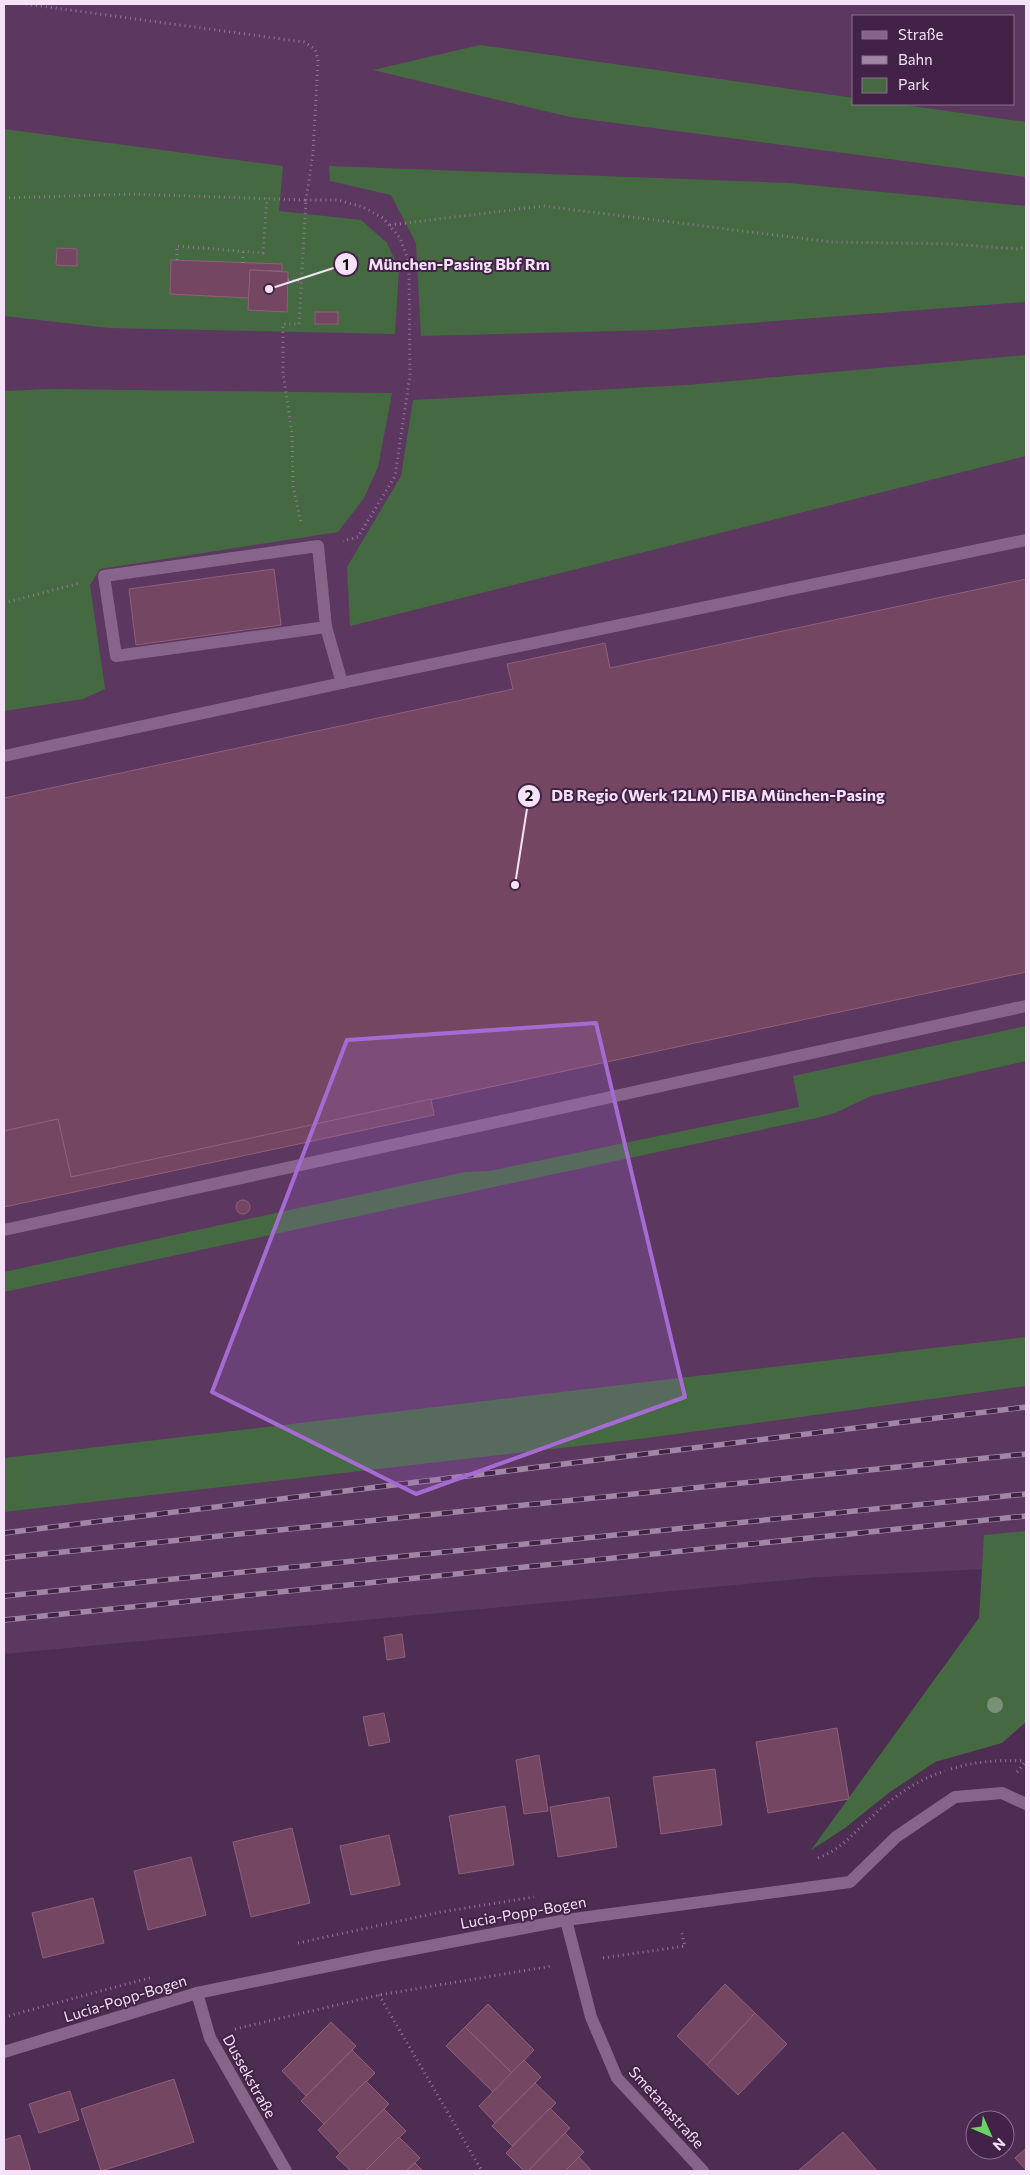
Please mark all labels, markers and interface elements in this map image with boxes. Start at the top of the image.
legend [852,15,1015,105]
text: Straße [898,25,944,43]
text: Bahn [898,50,933,68]
text: Park [898,75,929,93]
callout: München-Pasing Bbf Rm [334,249,560,280]
text: München-Pasing Bbf Rm [368,254,550,273]
text: 1 [343,255,349,273]
callout: DB Regio (Werk 12LM) FIBA München-Pasing [516,780,895,811]
text: DB Regio (Werk 12LM) FIBA München-Pasing [551,785,885,804]
text: 2 [525,786,533,804]
street label: Lucia-Popp-Bogen [459,1892,587,1932]
street label: Lucia-Popp-Bogen [61,1971,189,2025]
street label: Dussekstraße [220,2031,280,2121]
street label: Smetanastraße [626,2062,708,2152]
north arrow [965,2110,1015,2160]
text: N [990,2135,1009,2154]

